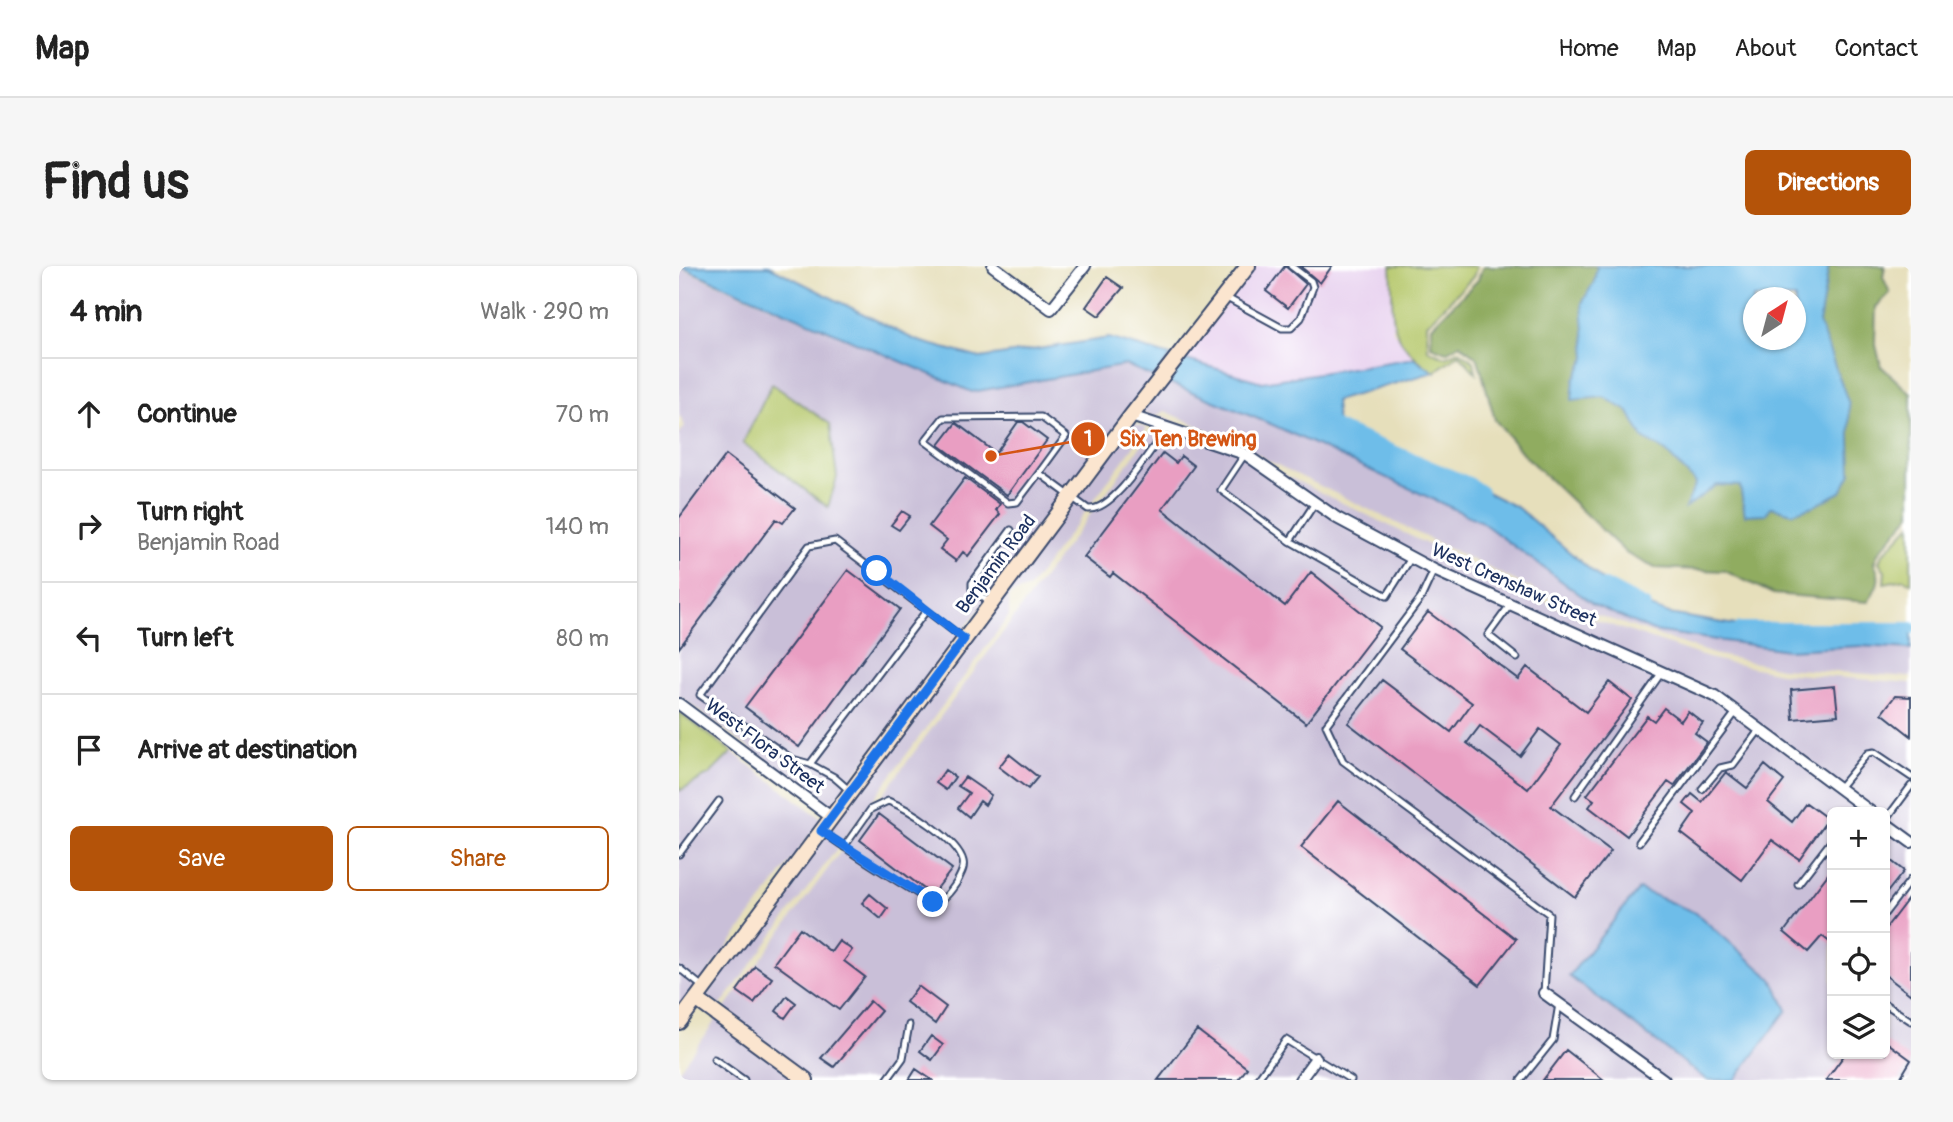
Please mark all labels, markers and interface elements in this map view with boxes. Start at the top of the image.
text: Map [35,28,90,69]
text: Home [1558,34,1619,63]
text: Map [1657,34,1697,63]
text: About [1735,34,1797,63]
text: Contact [1835,34,1918,63]
button: Directions [1745,150,1911,215]
text: Find us [42,152,189,213]
north arrow [1743,287,1806,350]
text: 4 min [70,293,143,330]
text: Walk · 290 m [480,297,609,326]
icon: ahead [70,395,108,433]
text: Continue [137,398,237,430]
text: 70 m [556,400,609,429]
callout: Six Ten Brewing [1071,418,1271,460]
text: 1 [1084,426,1092,453]
text: Six Ten Brewing [1119,426,1257,453]
text: Turn right [137,496,243,528]
icon: right [70,507,108,545]
street label: Benjamin Road [951,510,1041,618]
text: 140 m [546,512,609,541]
text: Benjamin Road [137,528,280,557]
street label: West Crenshaw Street [1428,538,1601,632]
route start [861,555,892,586]
icon: left [70,619,108,657]
text: Turn left [137,622,233,654]
text: 80 m [556,624,609,653]
street label: West Flora Street [701,693,830,799]
icon: arrive [70,731,108,769]
text: Arrive at destination [137,734,357,766]
map controls [1827,807,1890,1059]
button: + [1827,807,1890,870]
button: Save [70,826,333,891]
button: Share [347,826,609,891]
button: − [1827,870,1890,933]
route end [917,886,948,917]
button: locate [1827,933,1890,996]
button: layers [1827,996,1890,1059]

